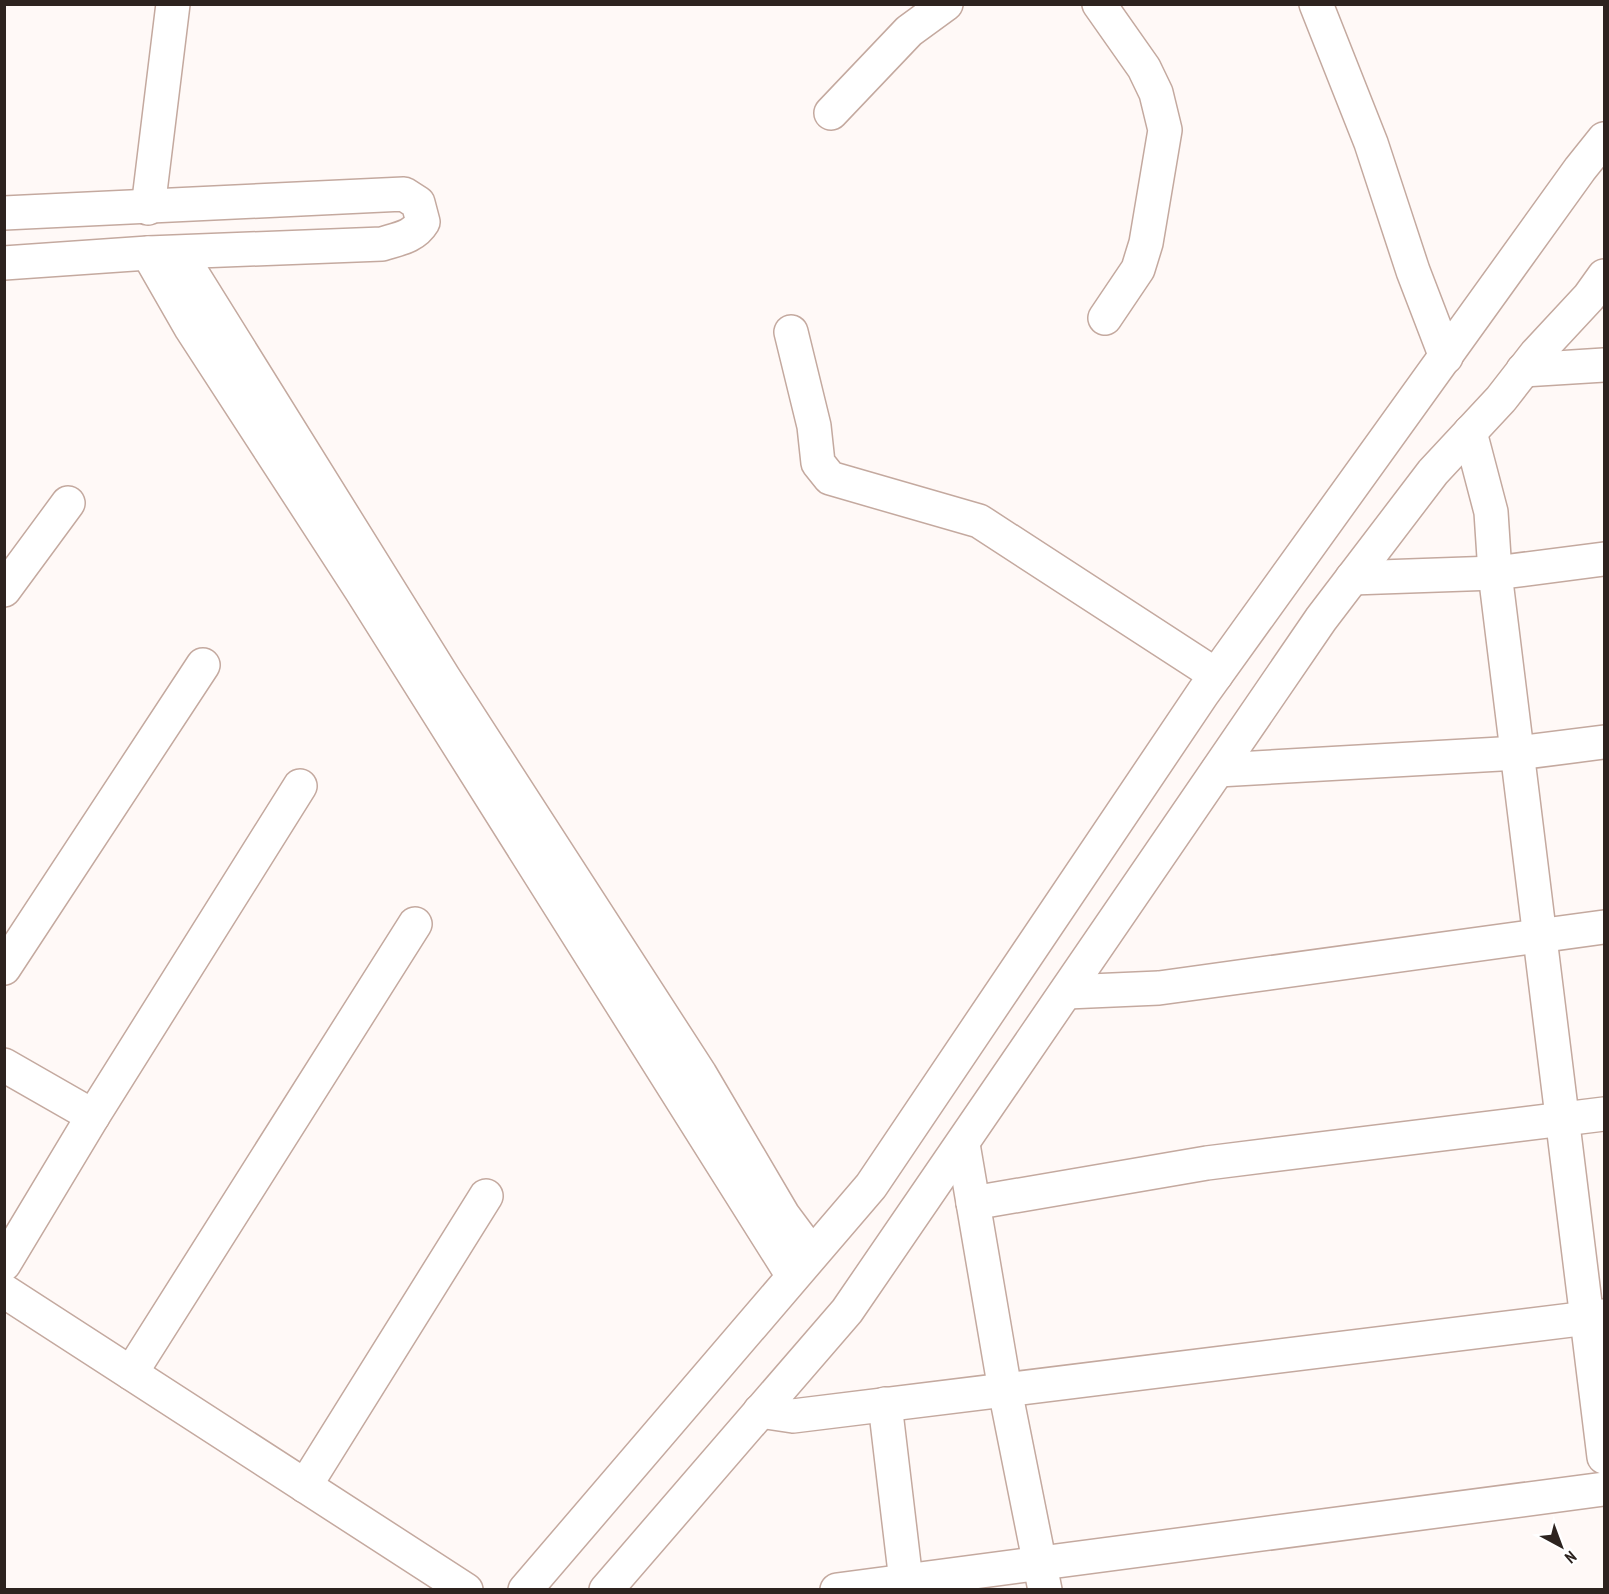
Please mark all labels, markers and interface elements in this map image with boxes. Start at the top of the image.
north arrow [1531,1516,1591,1576]
text: N [1561,1547,1581,1568]

